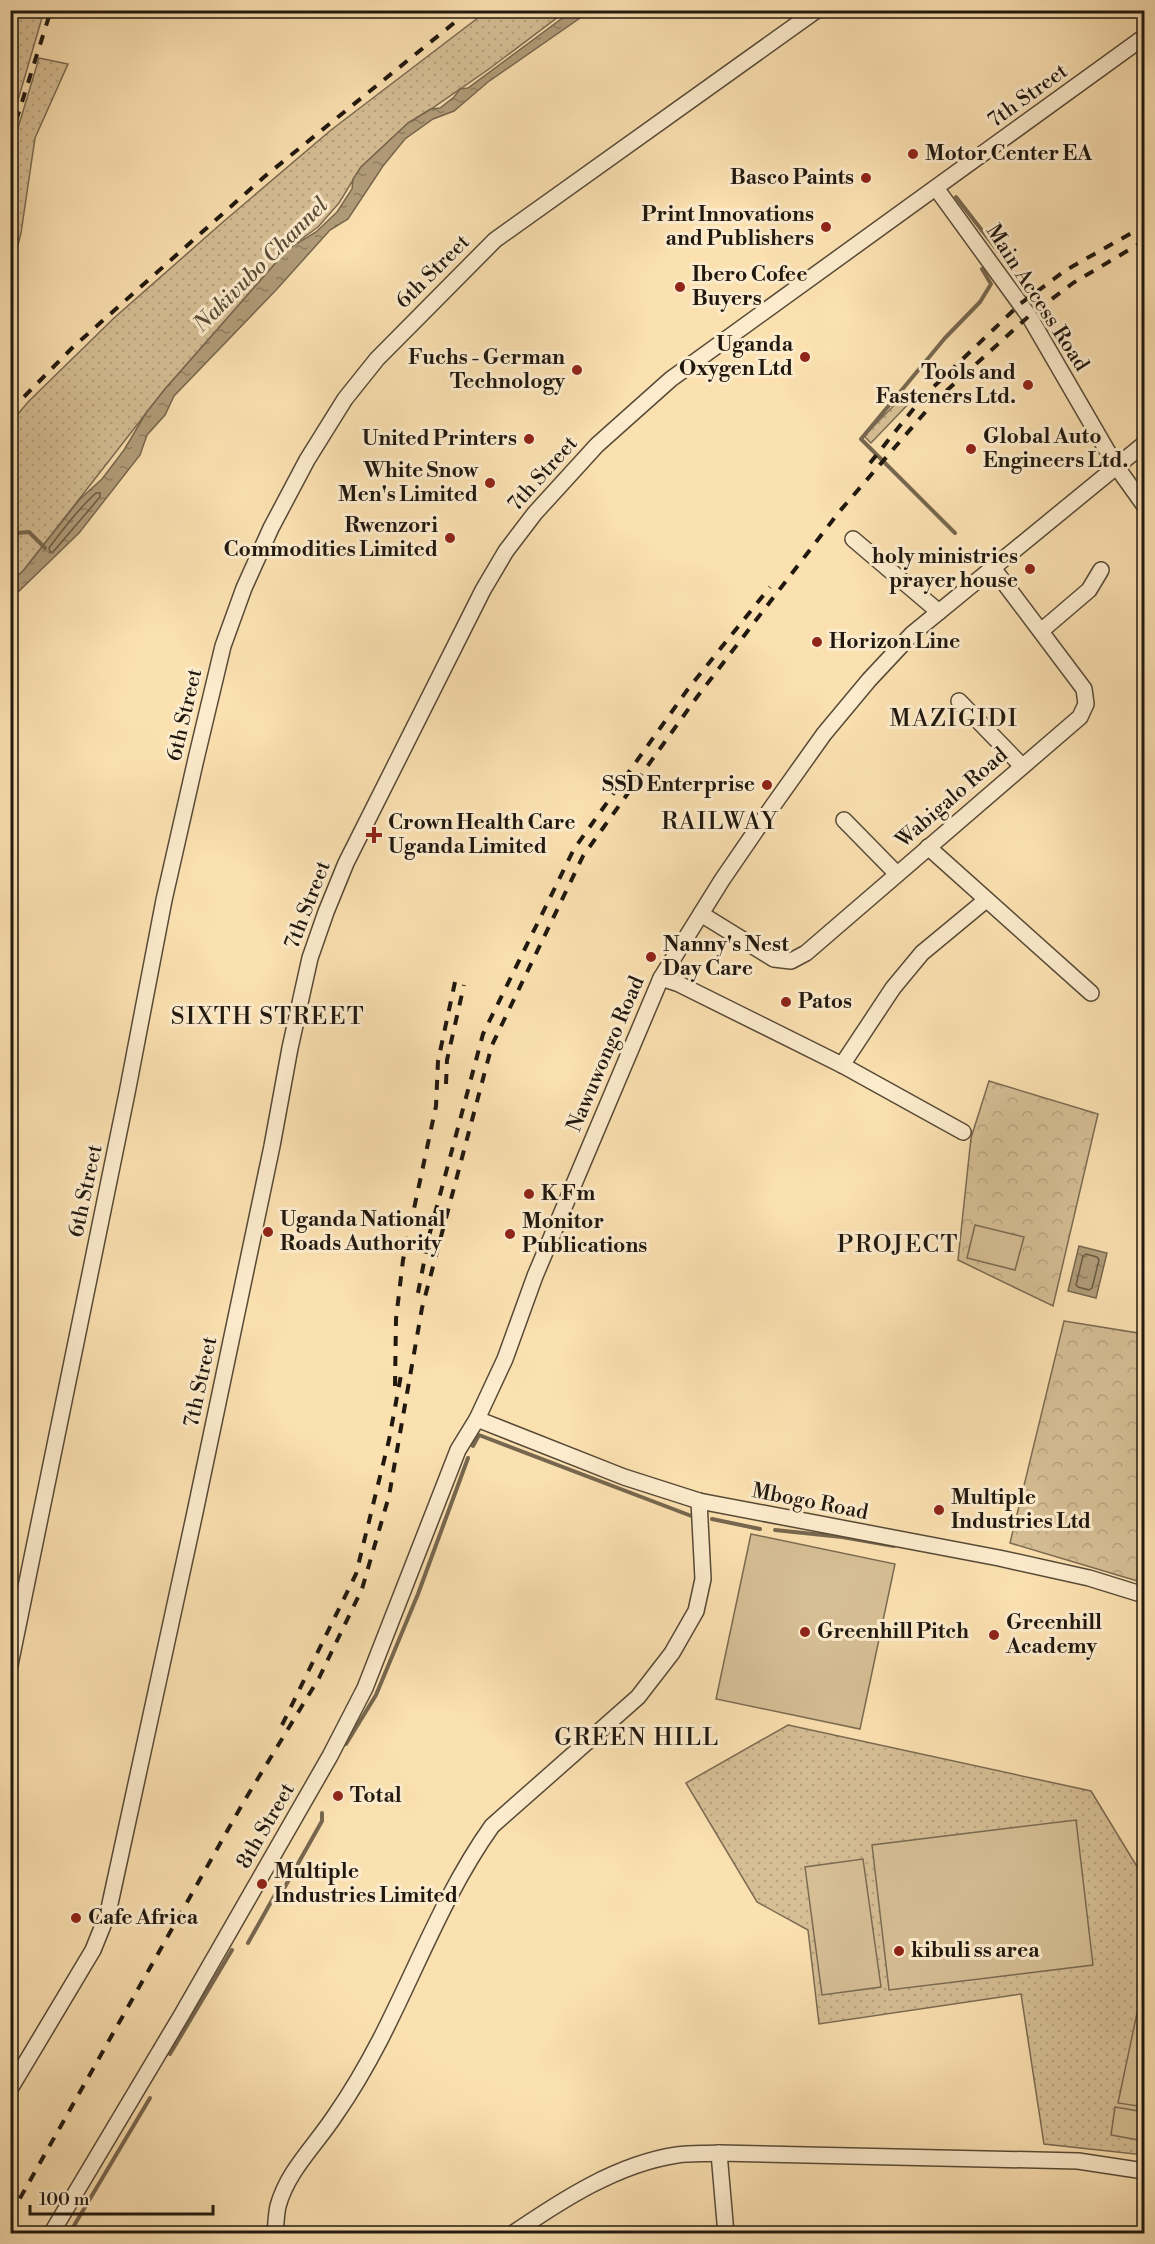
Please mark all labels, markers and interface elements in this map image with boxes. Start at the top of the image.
street label: 7th Street [983,58,1073,134]
place label: Motor Center EA [925,141,1093,167]
marker: Motor Center EA [906,147,920,161]
place label: Basco Paints [730,165,854,191]
marker: Basco Paints [859,171,873,185]
water label: Nakivubo Channel [187,192,334,339]
place label: Print Innovations and Publishers [642,202,814,252]
marker: Print Innovations and Publishers [819,220,833,234]
street label: Main Access Road [980,220,1094,376]
street label: 6th Street [390,229,476,315]
place label: Ibero Cofee Buyers [692,262,807,312]
marker: Ibero Cofee Buyers [673,280,687,294]
place label: Uganda Oxygen Ltd [679,332,794,382]
place label: Fuchs - German Technology [408,345,565,395]
marker: Uganda Oxygen Ltd [798,350,812,364]
place label: Tools and Fasteners Ltd. [876,360,1016,410]
marker: Fuchs - German Technology [570,363,584,377]
marker: Tools and Fasteners Ltd. [1021,378,1035,392]
place label: Global Auto Engineers Ltd. [983,424,1128,474]
place label: United Printers [362,426,517,452]
street label: 7th Street [503,431,584,517]
marker: United Printers [522,432,536,446]
marker: Global Auto Engineers Ltd. [964,442,978,456]
place label: White Snow Men's Limited [338,458,478,508]
marker: White Snow Men's Limited [483,476,497,490]
place label: Rwenzori Commodities Limited [224,513,438,563]
marker: Rwenzori Commodities Limited [443,531,457,545]
place label: holy ministries prayer house [872,544,1018,594]
marker: holy ministries prayer house [1023,562,1037,576]
place label: Horizon Line [829,629,960,655]
marker: Horizon Line [810,635,824,649]
street label: 6th Street [162,666,208,764]
district label: MAZIGIDI [890,704,1018,734]
street label: Wabigalo Road [890,742,1013,854]
place label: SSD Enterprise [602,772,755,798]
marker: SSD Enterprise [760,778,774,792]
district label: RAILWAY [661,807,779,837]
place label: Crown Health Care Uganda Limited [388,810,575,860]
marker: Crown Health Care Uganda Limited [365,826,383,844]
street label: 7th Street [279,857,337,953]
place label: Nanny's Nest Day Care [663,932,789,982]
marker: Nanny's Nest Day Care [644,950,658,964]
street label: Nawuwongo Road [562,972,651,1136]
place label: Patos [798,989,852,1015]
marker: Patos [779,995,793,1009]
district label: SIXTH STREET [171,1002,365,1032]
street label: 6th Street [63,1142,109,1240]
place label: K Fm [541,1181,595,1207]
marker: K Fm [522,1187,536,1201]
place label: Uganda National Roads Authority [280,1207,446,1257]
place label: Monitor Publications [522,1209,647,1259]
marker: Uganda National Roads Authority [261,1225,275,1239]
marker: Monitor Publications [503,1227,517,1241]
district label: PROJECT [837,1230,959,1260]
street label: 7th Street [179,1334,223,1430]
street label: Mbogo Road [750,1478,870,1526]
place label: Multiple Industries Ltd [951,1485,1091,1535]
marker: Multiple Industries Ltd [932,1503,946,1517]
place label: Greenhill Academy [1005,1610,1102,1660]
place label: Greenhill Pitch [817,1619,969,1645]
marker: Greenhill Pitch [798,1625,812,1639]
marker: Greenhill Academy [987,1628,1001,1642]
district label: GREEN HILL [554,1723,720,1753]
street label: 8th Street [231,1778,301,1873]
place label: Total [350,1783,402,1809]
marker: Total [331,1789,345,1803]
place label: Multiple Industries Limited [274,1859,458,1909]
marker: Multiple Industries Limited [255,1877,269,1891]
place label: Cafe Africa [88,1905,199,1931]
marker: Cafe Africa [69,1911,83,1925]
place label: kibuli ss area [911,1938,1040,1964]
marker: kibuli ss area [892,1944,906,1958]
scale bar [30,2178,213,2216]
text: 100 m [39,2188,90,2211]

